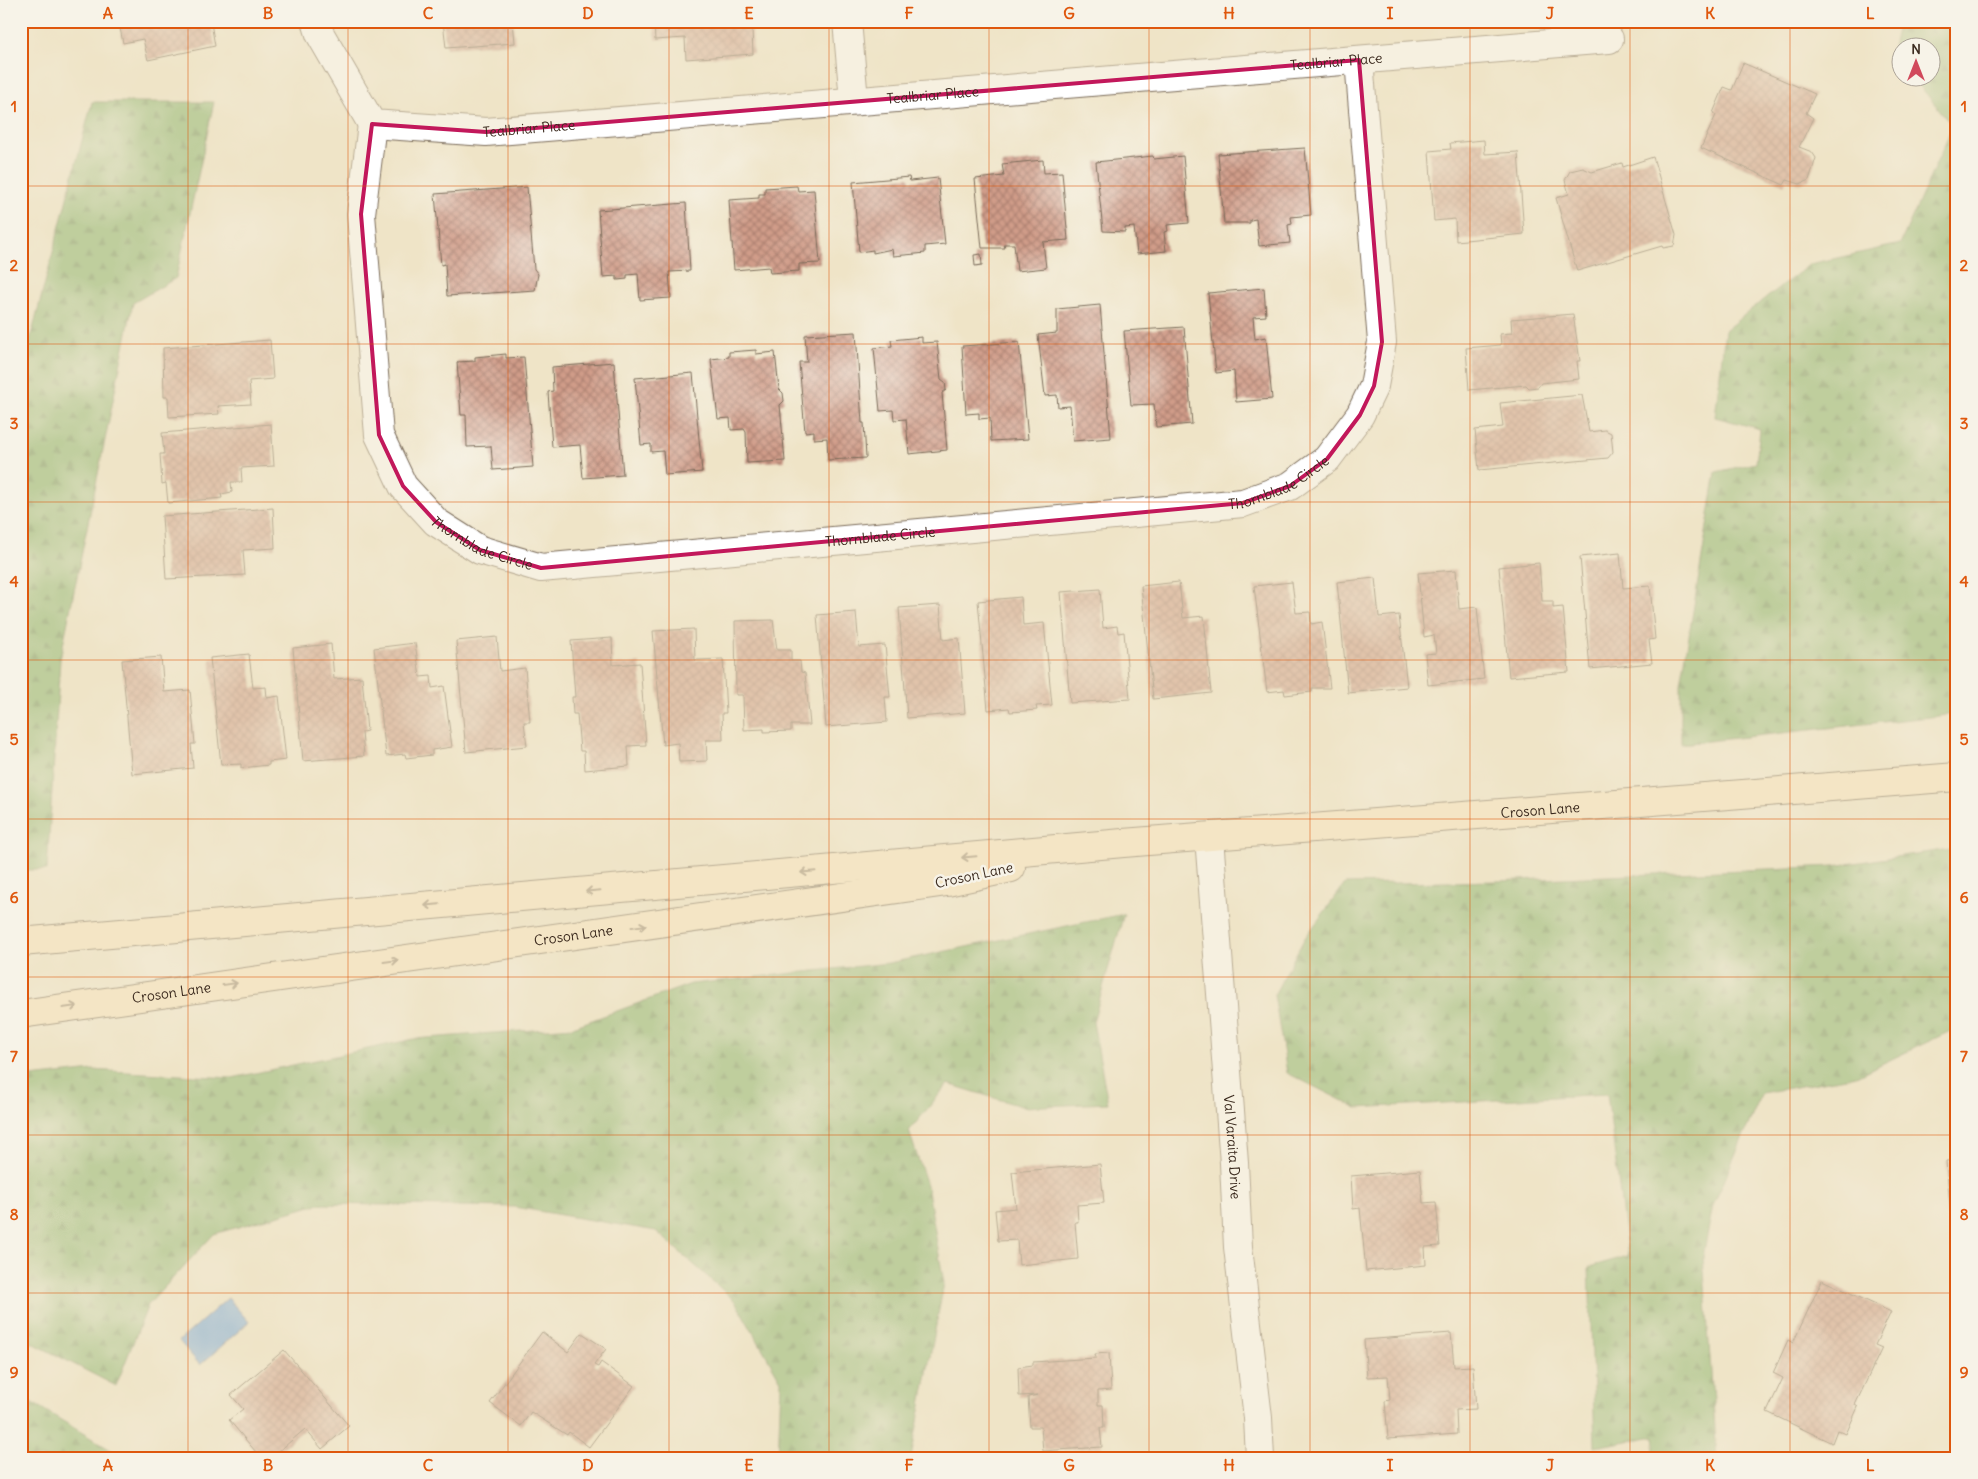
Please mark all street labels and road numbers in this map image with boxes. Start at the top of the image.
street label: Tealbriar Place [1289,49,1383,74]
street label: Tealbriar Place [886,82,980,108]
street label: Tealbriar Place [482,116,576,141]
street label: Thornblade Circle [1227,452,1333,513]
street label: Thornblade Circle [427,513,535,574]
street label: Thornblade Circle [824,523,936,551]
street label: Croson Lane [1500,798,1581,822]
street label: Croson Lane [933,858,1015,892]
street label: Croson Lane [533,921,614,950]
street label: Croson Lane [131,978,212,1007]
street label: Val Varaita Drive [1220,1094,1245,1200]

